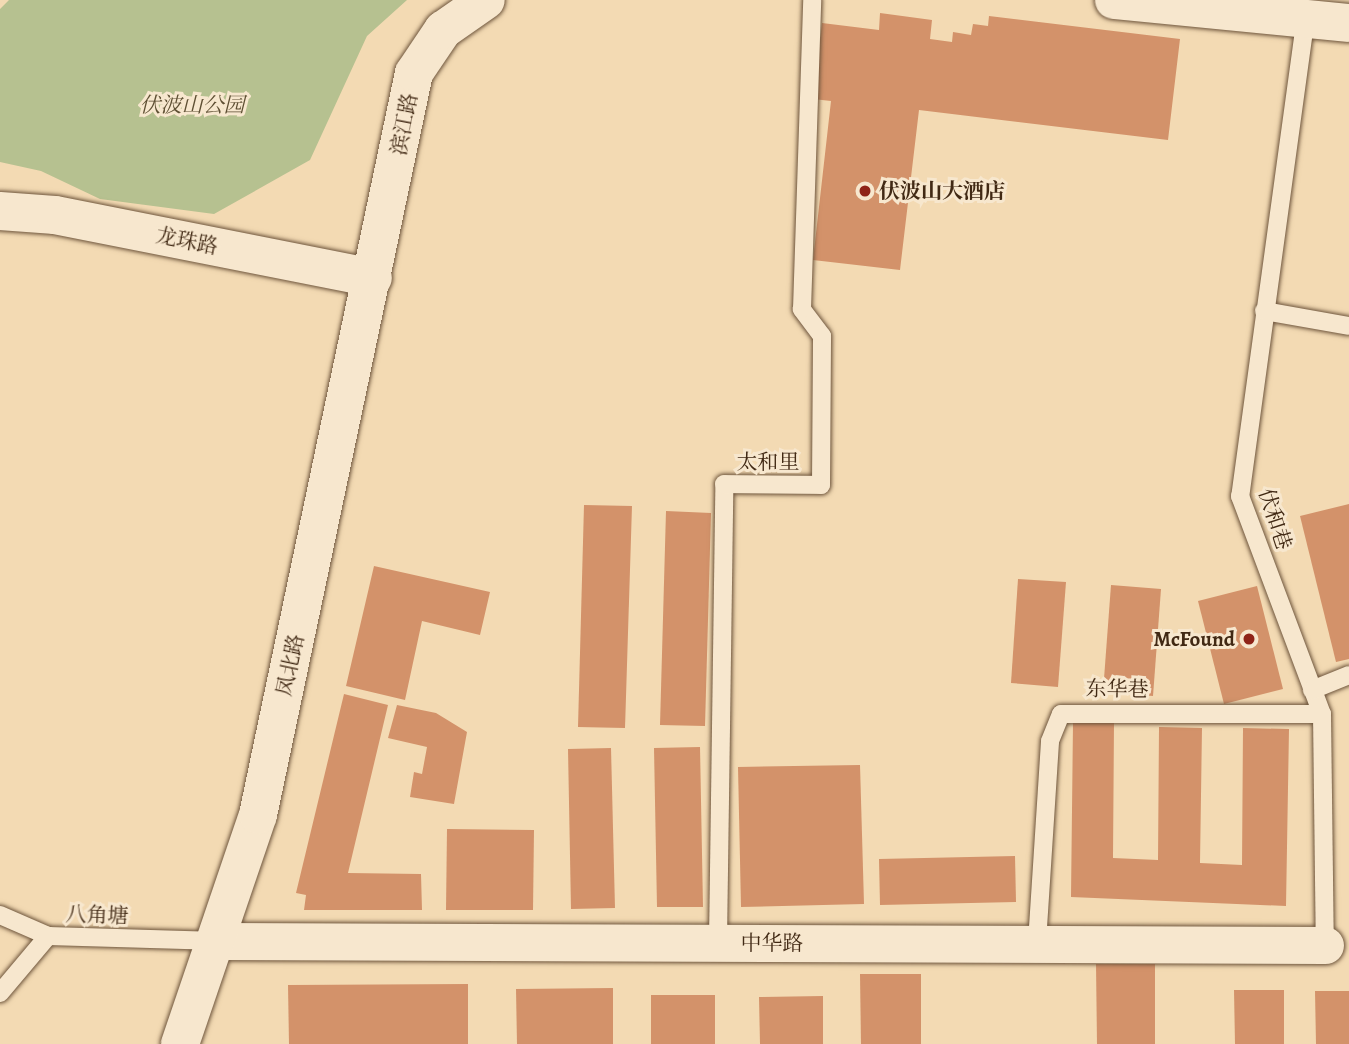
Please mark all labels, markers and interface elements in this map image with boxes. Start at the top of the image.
street label: 滨江路 [386,91,422,157]
park label: 伏波山公园 [140,92,244,118]
place label: 伏波山大酒店 [879,178,1005,204]
marker: 伏波山大酒店 [857,183,873,199]
street label: 龙珠路 [154,223,220,259]
street label: 太和里 [737,449,799,475]
street label: 伏和巷 [1253,485,1297,553]
place label: McFound [1154,626,1235,652]
marker: McFound [1241,631,1257,647]
street label: 凤北路 [271,632,309,698]
street label: 东华巷 [1085,676,1149,702]
street label: 八角塘 [65,901,129,929]
street label: 中华路 [741,930,803,956]

